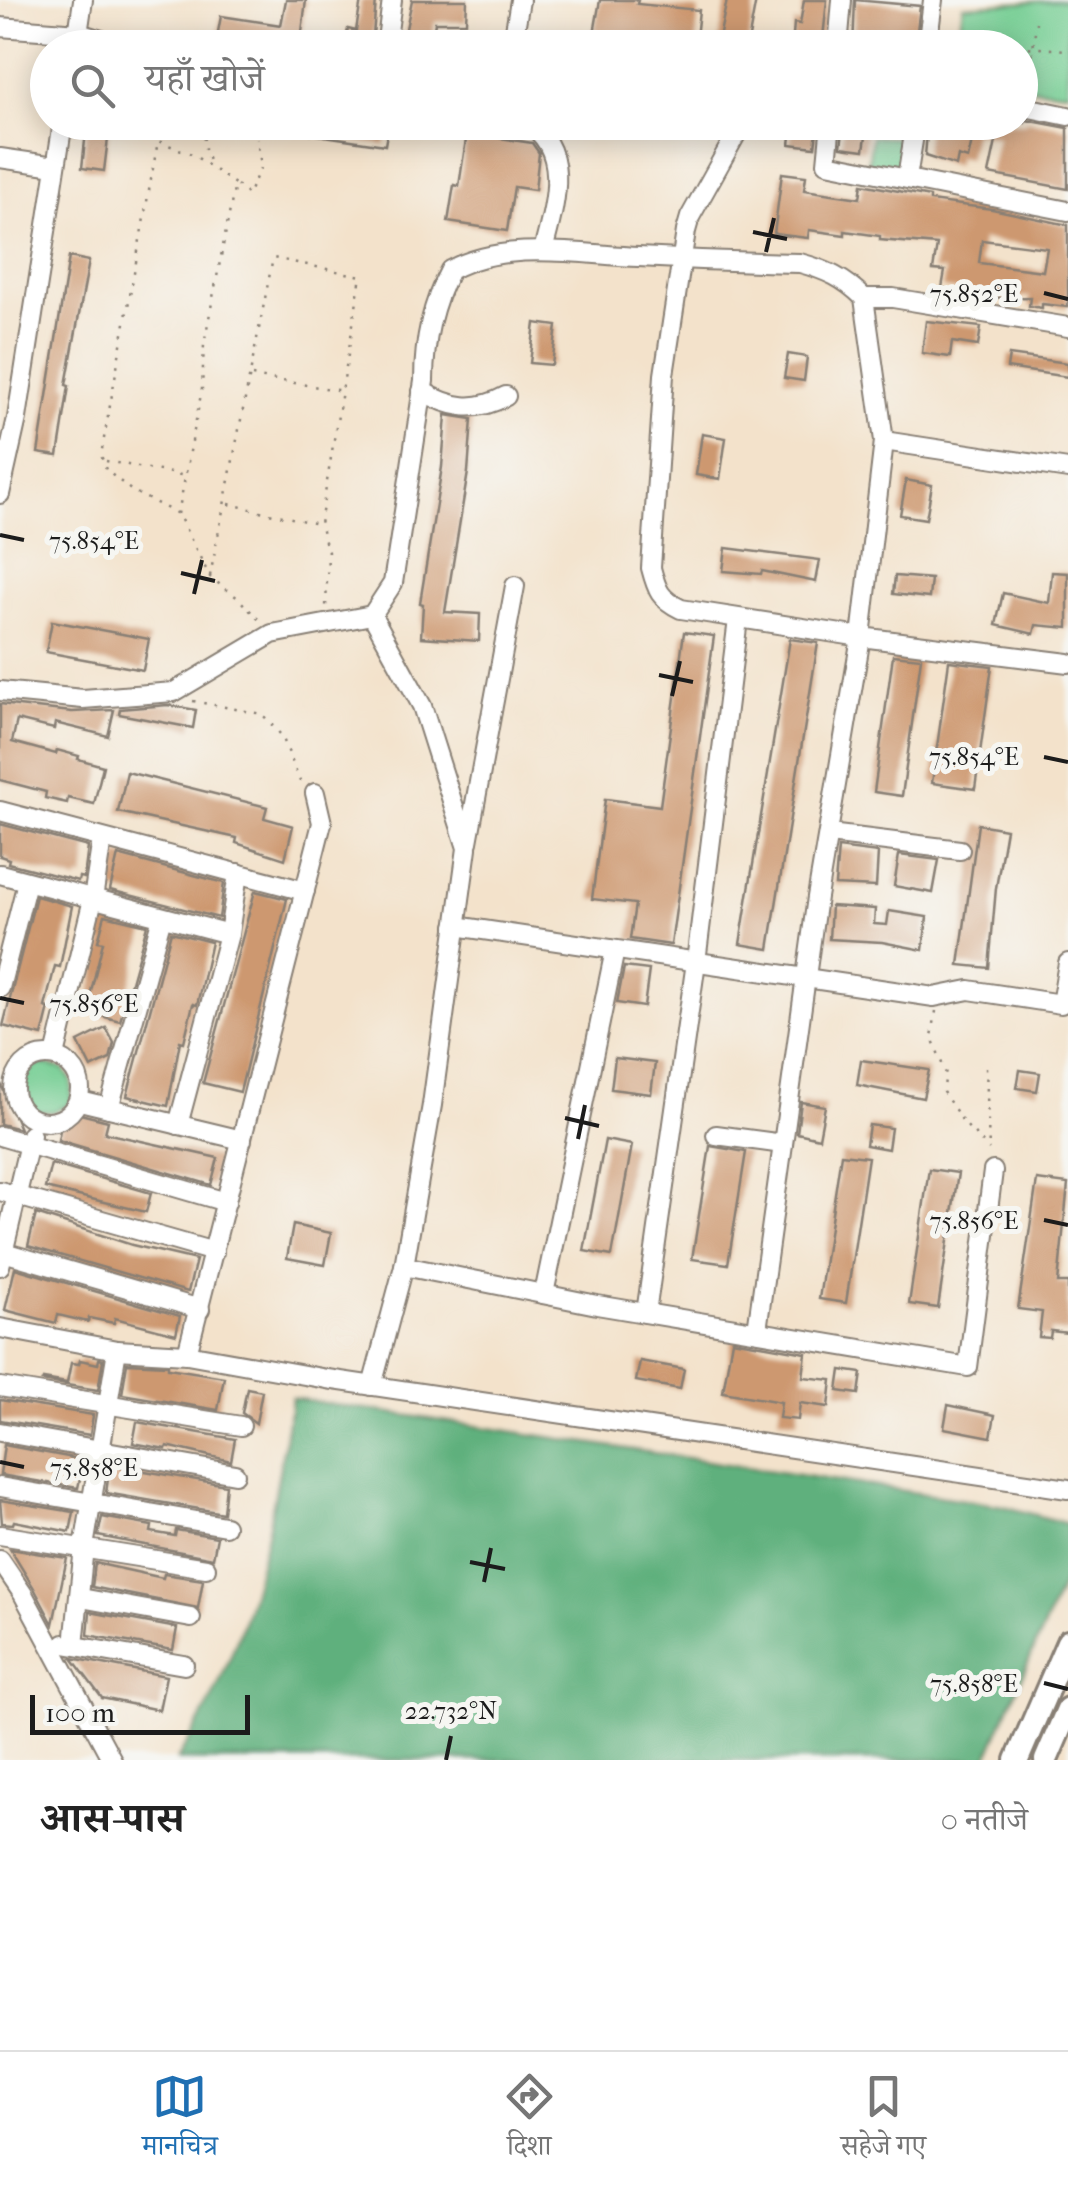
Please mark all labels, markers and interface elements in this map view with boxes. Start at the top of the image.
search box [30,30,1038,140]
text: यहाँ खोजें [145,56,264,101]
icon: search [65,58,120,113]
text: 75.852°E [930,279,1018,308]
text: 75.854°E [49,526,139,555]
text: 75.854°E [929,742,1019,771]
text: 75.856°E [50,989,138,1018]
text: 75.856°E [930,1206,1018,1235]
text: 75.858°E [50,1453,138,1482]
text: 75.858°E [930,1669,1018,1698]
scale bar [30,1690,250,1734]
text: 100 m [45,1696,115,1729]
text: 22.732°N [405,1696,497,1725]
text: आस-पास [40,1794,185,1843]
text: 0 नतीजे [941,1801,1028,1838]
tab: मानचित्र [142,2069,218,2173]
tab: दिशा [502,2069,557,2173]
tab: सहेजे गए [840,2069,926,2173]

